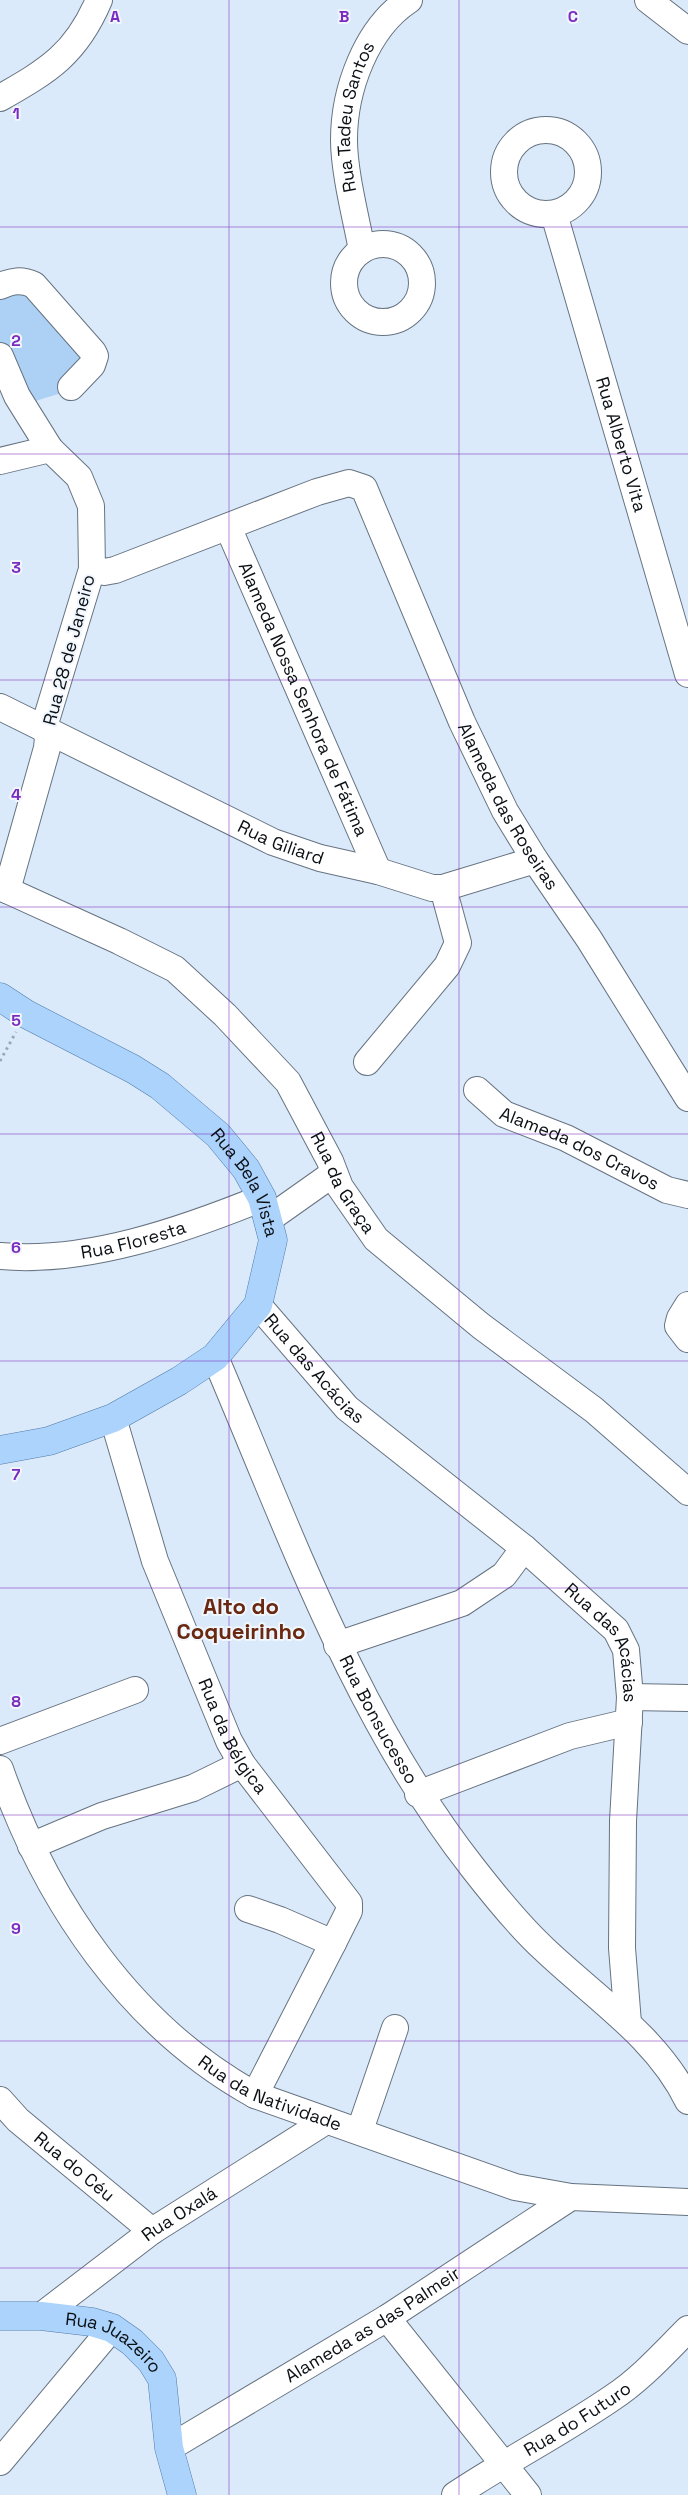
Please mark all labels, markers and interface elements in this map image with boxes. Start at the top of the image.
text: A [110,6,120,27]
text: B [339,6,349,27]
text: C [568,6,578,27]
street label: Rua Tadeu Santos [332,37,380,195]
text: 1 [12,103,20,124]
text: 2 [11,330,21,351]
street label: Rua Alberto Vita [591,374,652,515]
text: 3 [11,557,21,578]
street label: Alameda Nossa Senhora de Fátima [234,558,374,840]
street label: Rua 28 de Janeiro [37,572,100,728]
street label: Alameda das Roseiras [453,719,564,894]
text: 4 [11,784,21,805]
street label: Rua Giliard [234,814,327,869]
text: 5 [11,1010,21,1031]
street label: Alameda dos Cravos [496,1101,663,1195]
street label: Rua Bela Vista [206,1123,284,1239]
street label: Rua da Graça [306,1128,381,1238]
street label: Rua Floresta [79,1215,189,1264]
text: 6 [11,1237,21,1258]
street label: Rua das Acácias [259,1308,369,1428]
text: 7 [12,1464,21,1485]
street label: Rua das Acácias [560,1578,642,1703]
district label: Alto do Coqueirinho [177,1592,305,1645]
street label: Rua Bonsucesso [334,1651,423,1788]
street label: Rua da Bélgica [193,1675,273,1798]
text: 8 [11,1691,21,1712]
text: 9 [11,1918,21,1939]
street label: Rua da Natividade [194,2050,345,2136]
street label: Rua do Céu [30,2126,120,2206]
street label: Rua Oxalá [137,2181,221,2246]
street label: Alameda as das Palmeir [280,2261,464,2387]
street label: Rua Juazeiro [64,2307,167,2377]
street label: Rua do Futuro [519,2376,635,2461]

